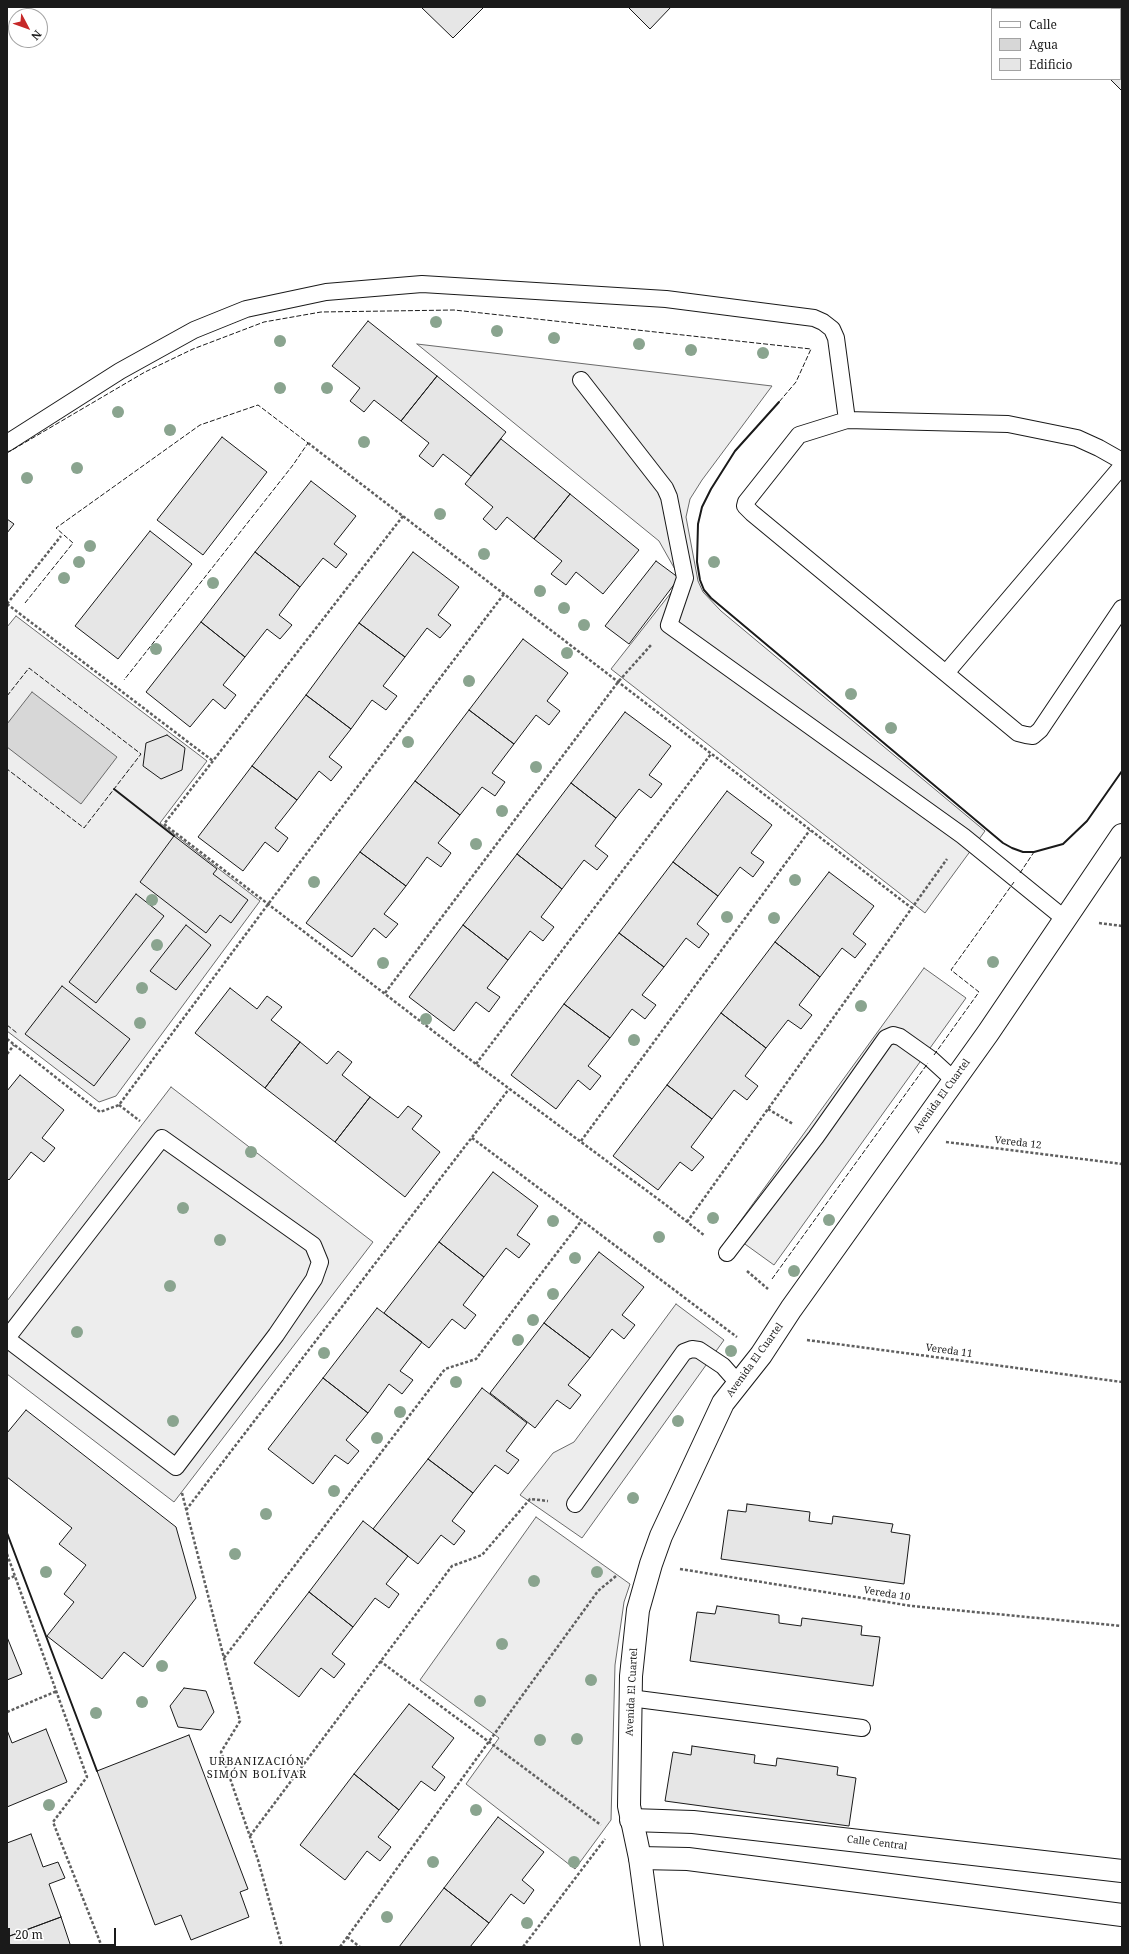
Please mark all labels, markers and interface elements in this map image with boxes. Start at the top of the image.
north arrow [8,8,48,48]
legend [991,8,1121,80]
text: Calle [1029,16,1057,33]
text: N [28,27,45,44]
text: Agua [1029,36,1058,53]
text: Edificio [1029,56,1072,73]
street label: Avenida El Cuartel [911,1057,973,1135]
street label: Vereda 12 [994,1134,1042,1152]
street label: Avenida El Cuartel [724,1321,786,1399]
street label: Vereda 11 [925,1342,973,1360]
street label: Vereda 10 [863,1584,911,1604]
street label: Avenida El Cuartel [624,1648,640,1736]
district label: URBANIZACIÓN SIMÓN BOLÍVAR [207,1755,307,1781]
street label: Calle Central [846,1833,908,1853]
scale bar [10,1920,118,1946]
text: 20 m [15,1926,43,1943]

